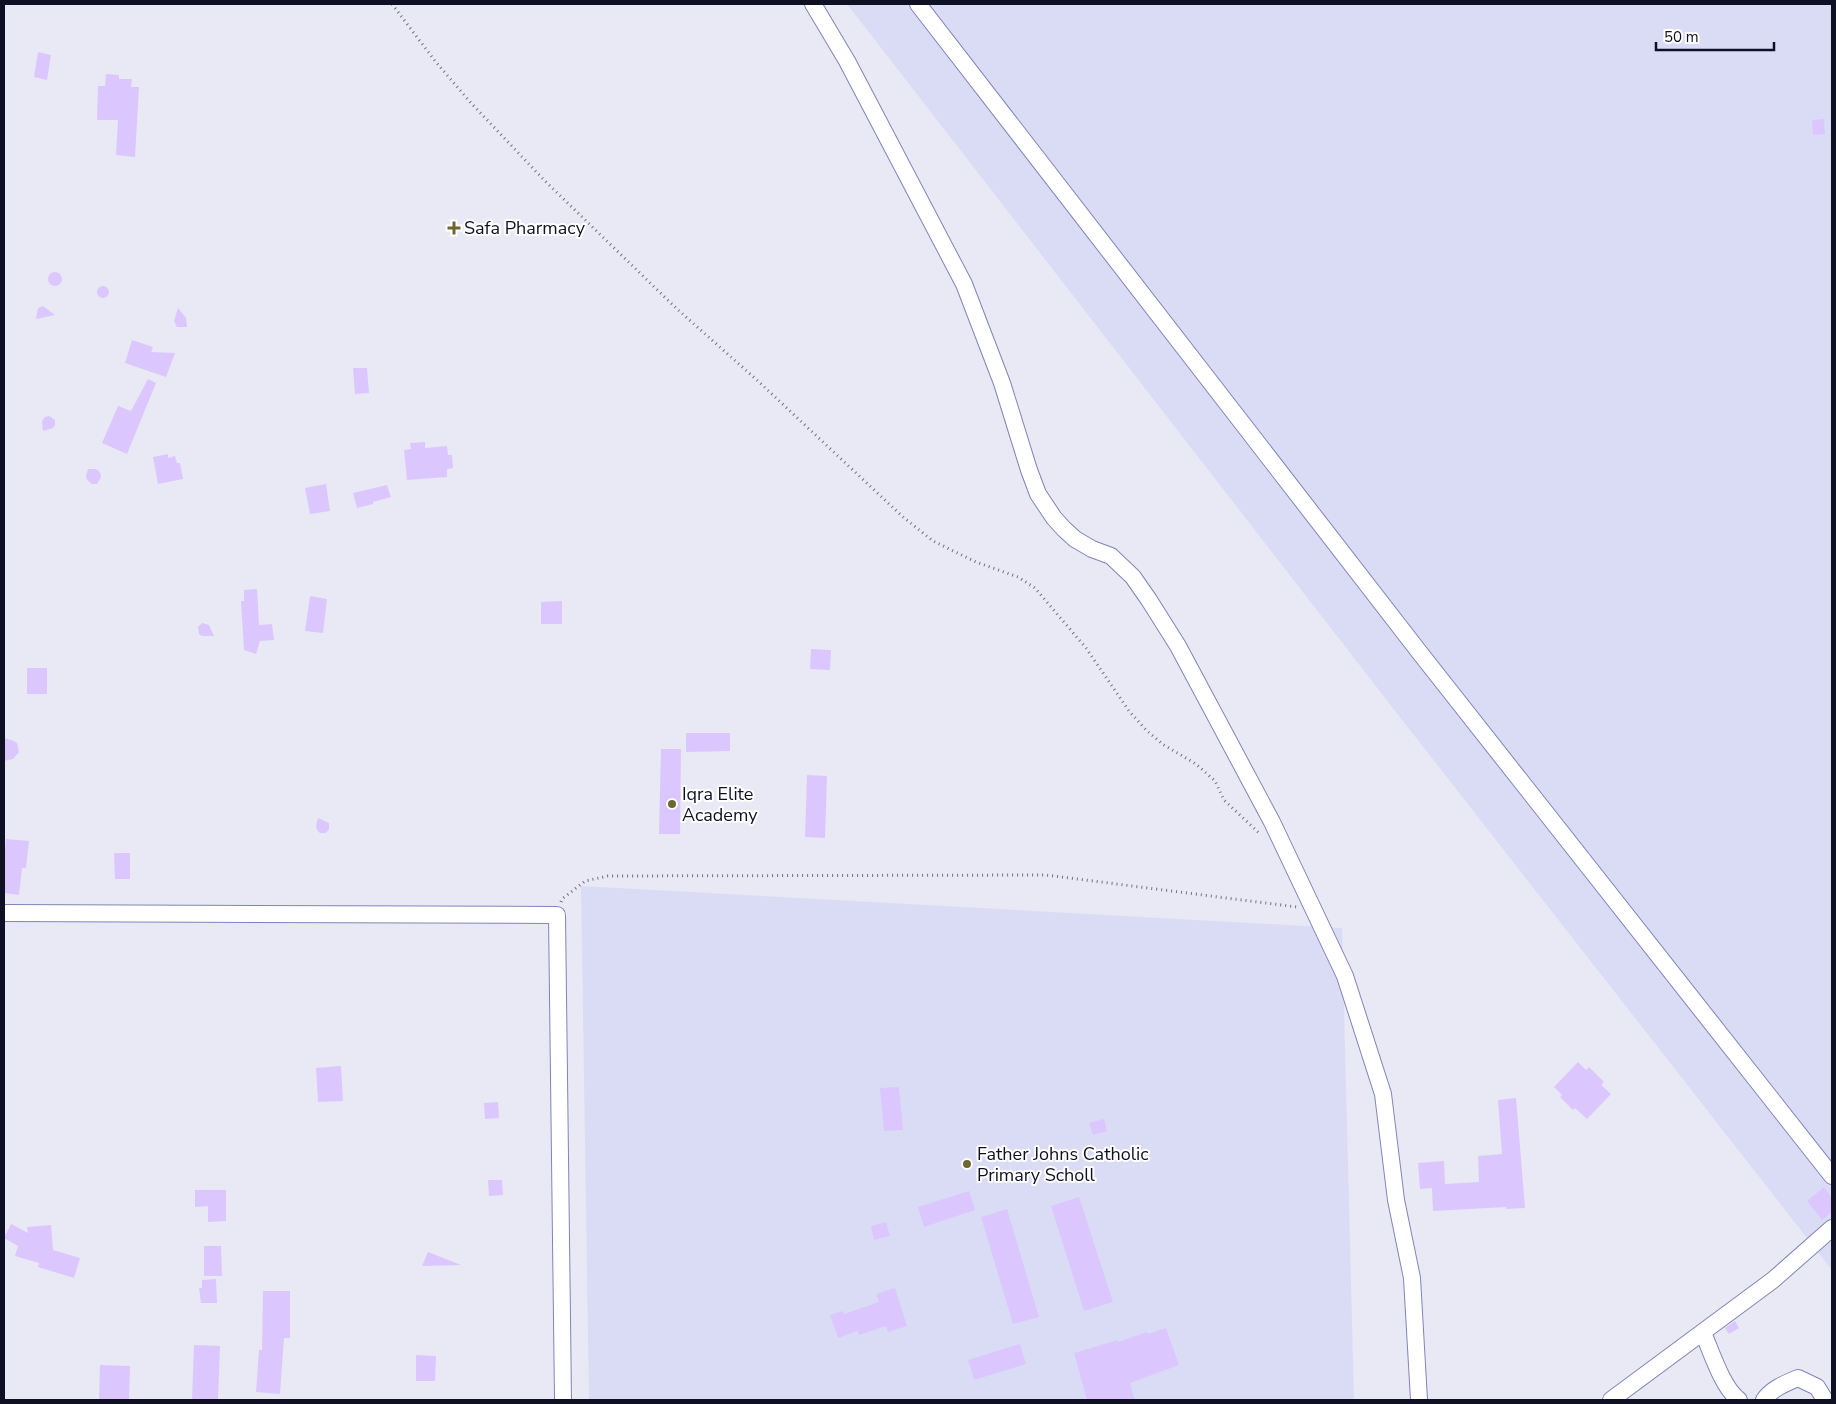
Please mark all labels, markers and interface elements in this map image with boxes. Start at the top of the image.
scale bar [1656,20,1774,52]
text: 50 m [1664,27,1699,47]
place label: Safa Pharmacy [464,216,586,240]
marker: Safa Pharmacy [448,222,460,234]
place label: Iqra Elite Academy [682,782,758,827]
marker: Iqra Elite Academy [666,798,678,810]
place label: Father Johns Catholic Primary Scholl [977,1142,1149,1187]
marker: Father Johns Catholic Primary Scholl [961,1158,973,1170]

